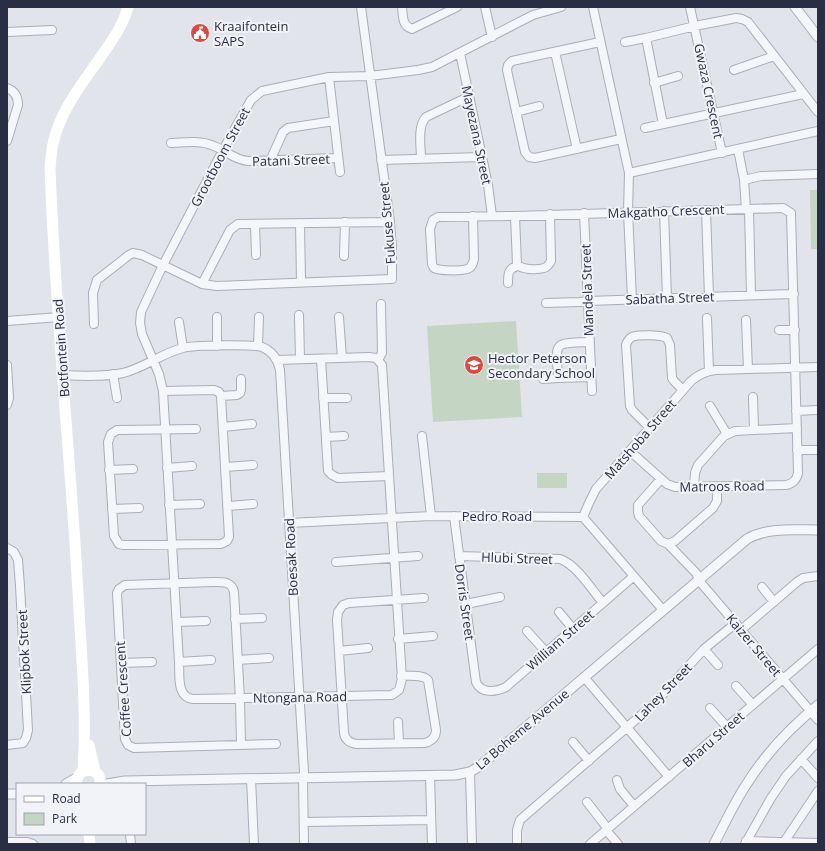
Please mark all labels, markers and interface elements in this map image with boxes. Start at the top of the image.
place label: Kraaifontein SAPS [214,17,288,50]
public building icon: Kraaifontein SAPS [189,22,211,44]
street label: Gwaza Crescent [690,42,728,140]
street label: Mayezana Street [458,84,496,187]
street label: Grootboom Street [186,104,254,210]
street label: Patani Street [252,150,331,170]
street label: Fukuse Street [374,181,400,265]
street label: Makgatho Crescent [607,200,725,222]
street label: Mandela Street [576,243,598,336]
street label: Sabatha Street [625,287,715,309]
street label: Botfontein Road [49,298,73,398]
place label: Hector Peterson Secondary School [488,349,595,382]
school or university icon: Hector Peterson Secondary School [463,354,485,376]
street label: Matshoba Street [600,395,680,483]
street label: Matroos Road [679,476,765,496]
street label: Pedro Road [462,507,532,525]
street label: Boesak Road [280,517,302,597]
street label: Hlubi Street [481,548,554,568]
street label: Dorris Street [451,563,479,642]
street label: William Street [522,605,598,674]
street label: Klipbok Street [13,609,35,695]
street label: Kaizer Street [722,610,786,681]
street label: Coffee Crescent [111,640,135,737]
street label: Lahey Street [630,658,696,725]
street label: La Boheme Avenue [471,685,573,773]
street label: Ntongana Road [253,687,347,707]
street label: Bharu Street [678,707,748,771]
legend [16,783,146,835]
text: Road [52,790,81,807]
text: Park [52,810,78,827]

